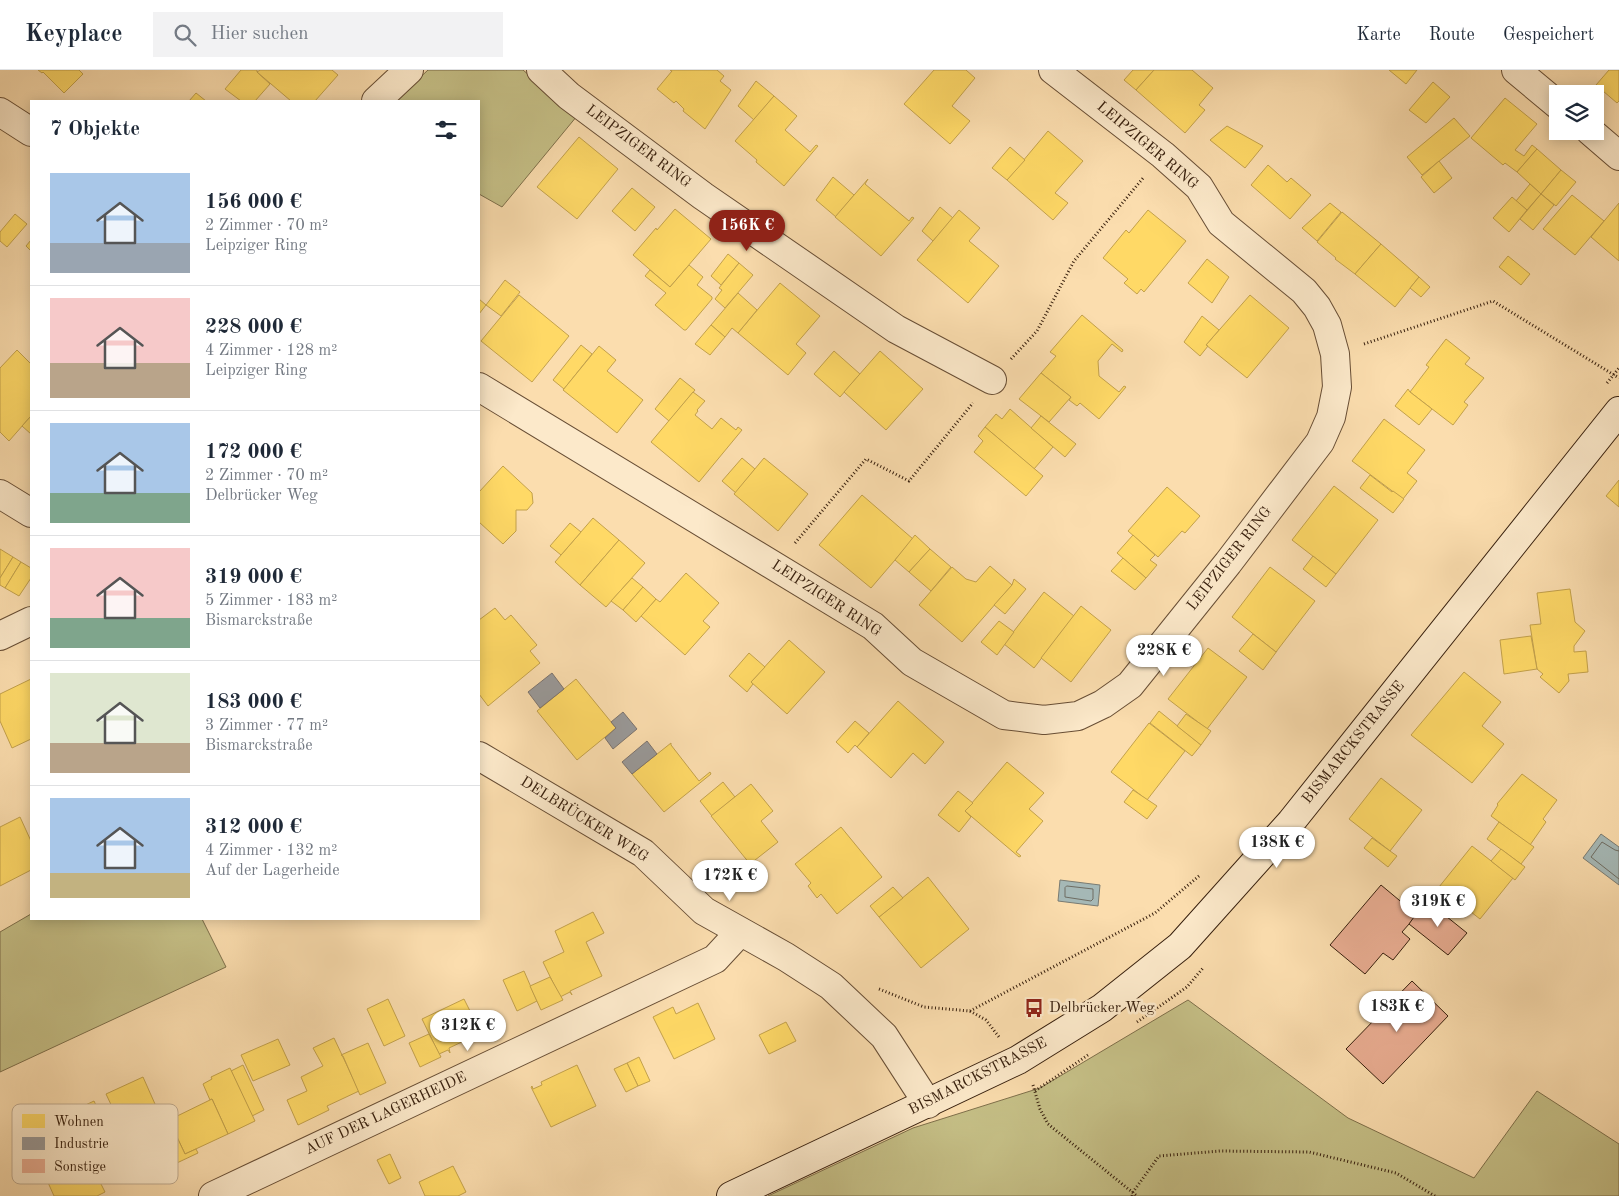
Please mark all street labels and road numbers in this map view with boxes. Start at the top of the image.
street label: LEIPZIGER RING [1093,99,1201,193]
street label: LEIPZIGER RING [583,103,694,191]
street label: LEIPZIGER RING [1185,504,1275,614]
street label: LEIPZIGER RING [769,558,884,640]
street label: BISMARCKSTRASSE [1300,679,1408,807]
street label: DELBRÜCKER WEG [517,772,652,866]
street label: BISMARCKSTRASSE [906,1036,1050,1118]
street label: AUF DER LAGERHEIDE [303,1070,469,1158]

